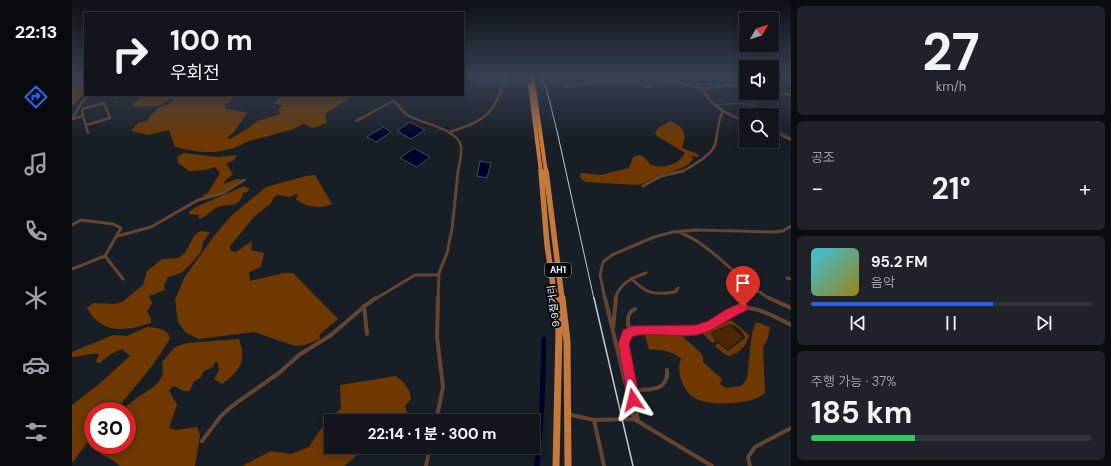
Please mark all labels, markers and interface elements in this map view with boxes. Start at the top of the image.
north arrow [739,12,779,52]
map controls [739,12,779,148]
text: 27 [922,18,980,86]
text: 22:13 [15,20,57,44]
text: 100 m [170,22,253,59]
icon: right [104,28,156,80]
button: sound [739,60,779,100]
text: 우회전 [170,61,220,85]
text: km/h [936,78,966,95]
icon: directions [22,83,50,111]
button: search [739,108,779,148]
text: 공조 [811,149,835,166]
icon: music [22,150,50,178]
text: 21° [931,169,971,208]
text: − [811,174,823,203]
text: + [1079,174,1091,203]
icon: phone [22,217,50,245]
text: 95.2 FM [871,252,927,272]
road number: AH1 [545,263,571,277]
pin [726,266,760,307]
icon: arrive [732,272,754,294]
text: 음악 [871,274,895,291]
icon: climate [22,284,50,312]
street label: 9·9절거리 [544,284,563,328]
icon: previous [847,312,869,334]
icon: pause [940,312,962,334]
icon: next [1033,312,1055,334]
icon: car [22,351,50,379]
text: 주행 가능 · 37% [811,373,896,390]
position arrow [612,379,654,421]
text: 185 km [811,393,912,432]
speed limit sign: 30 [84,402,136,454]
icon: filters [22,418,50,446]
text: 22:14 · 1 분 · 300 m [368,424,496,444]

